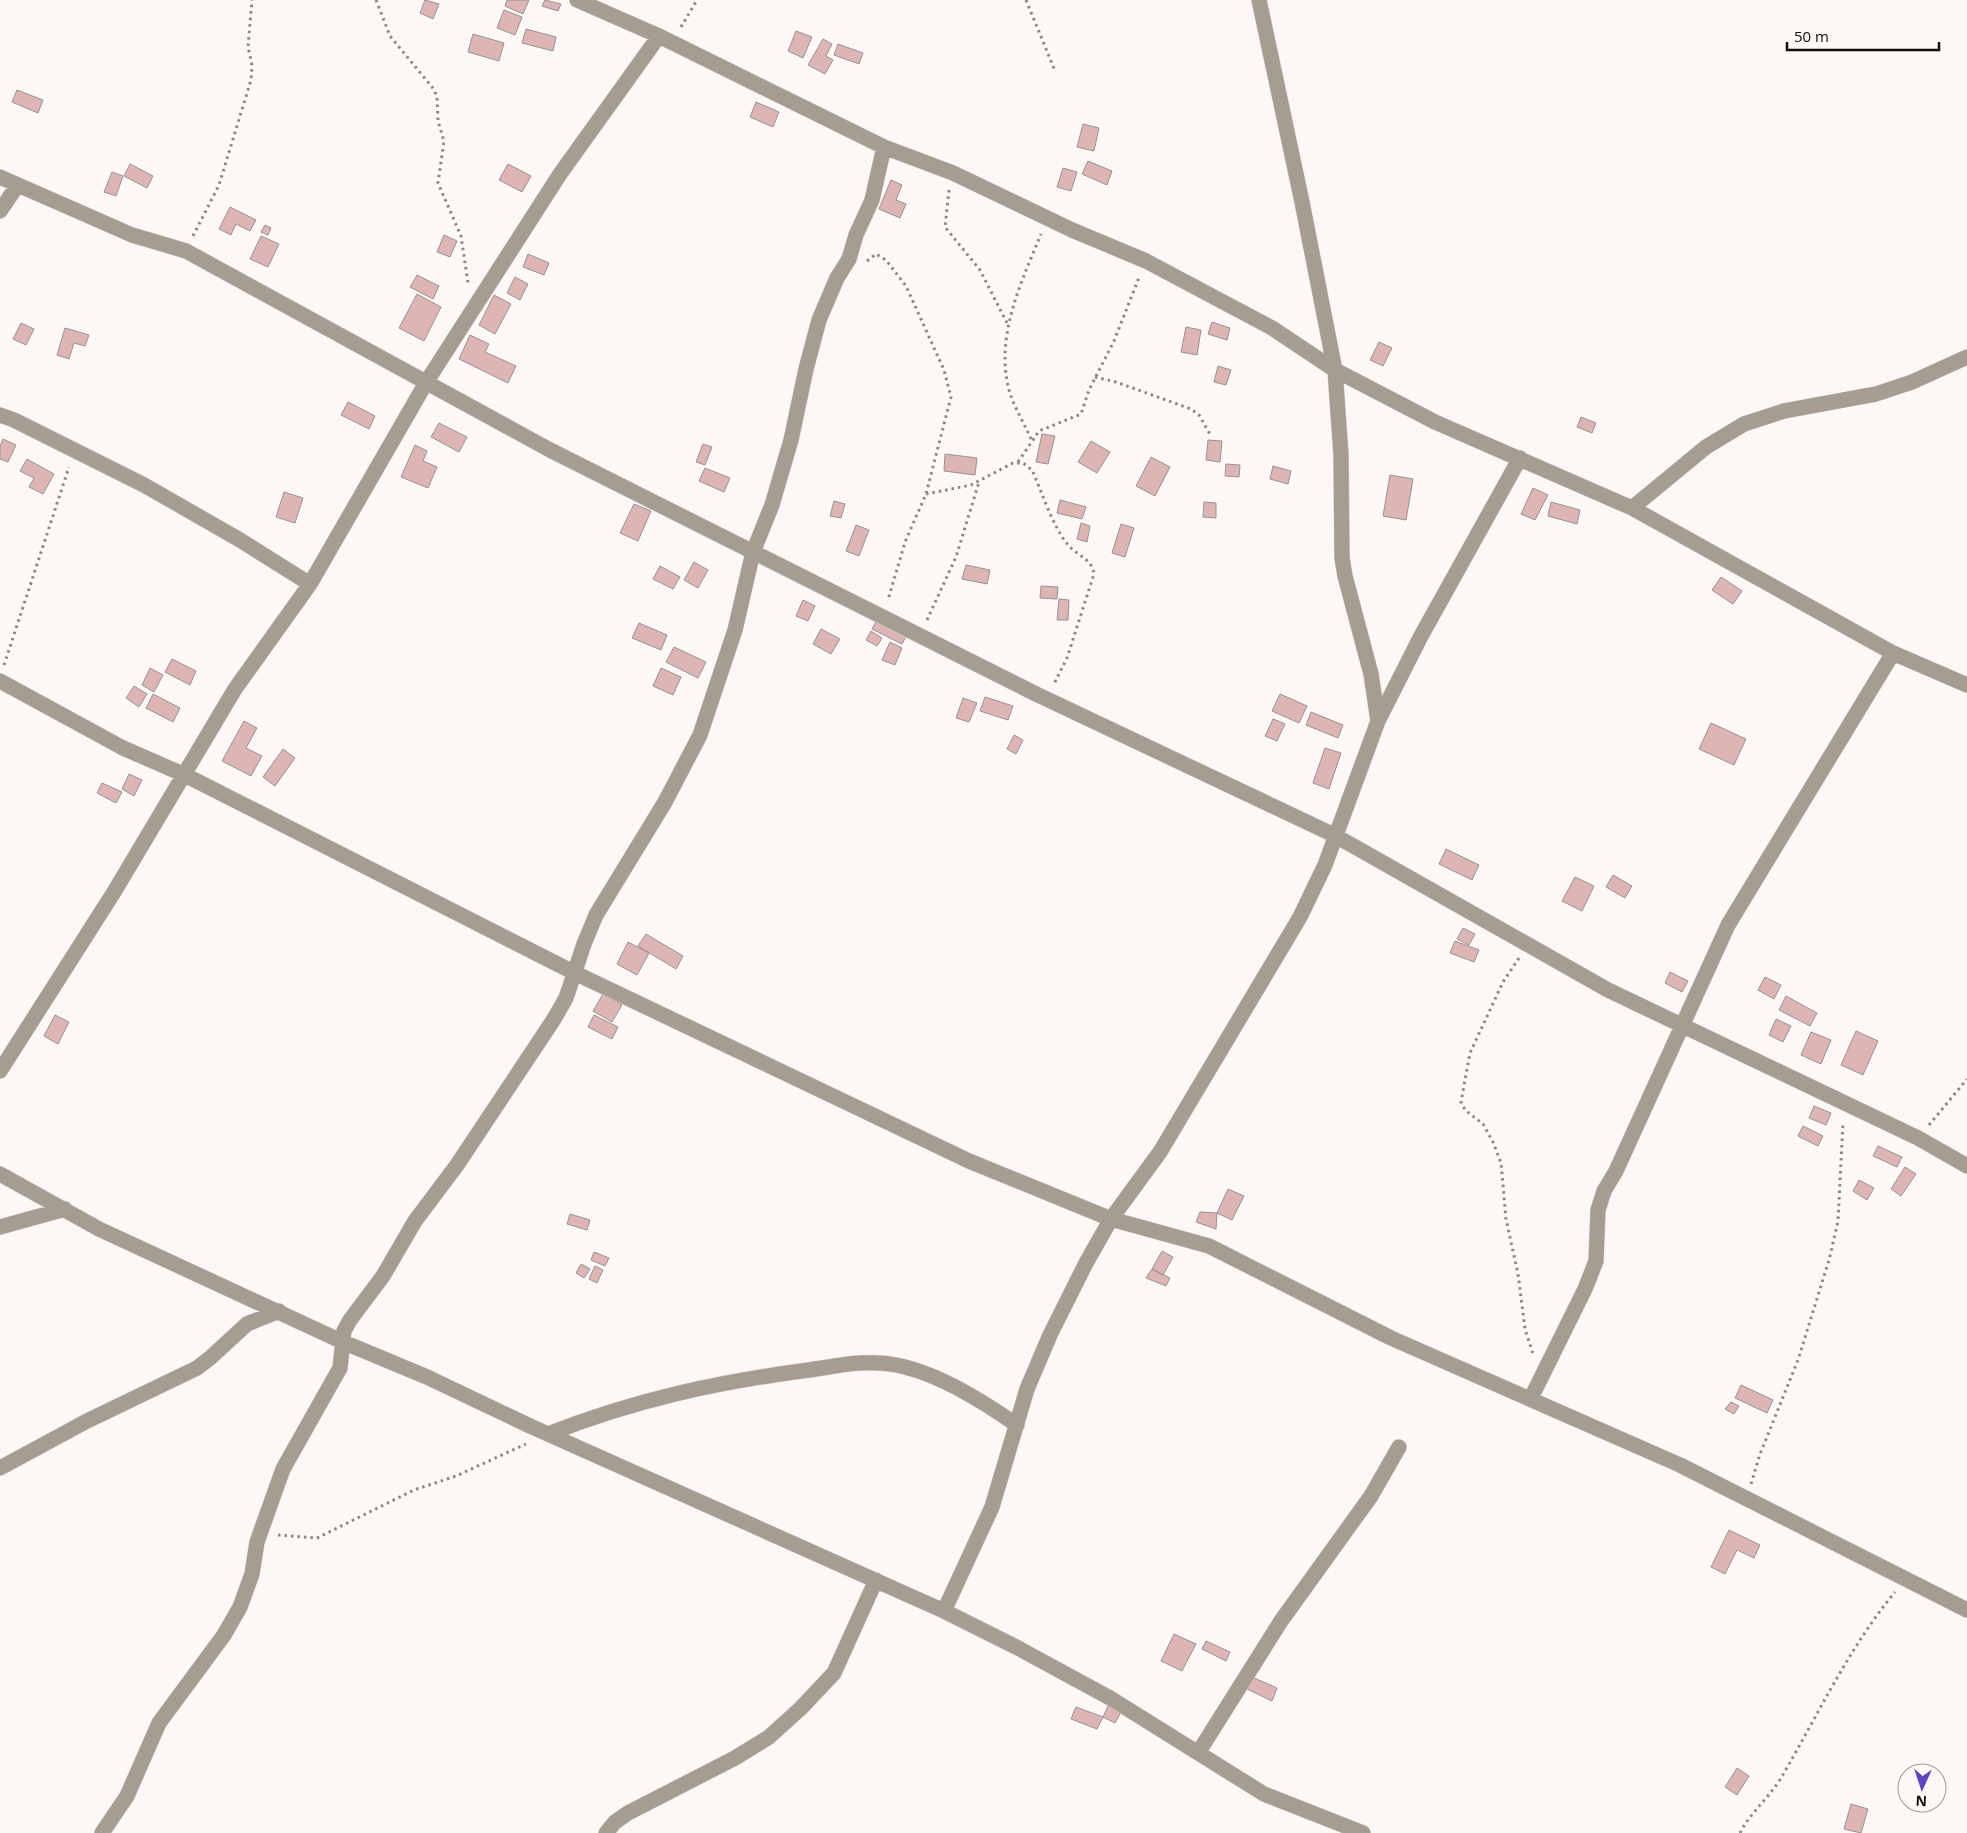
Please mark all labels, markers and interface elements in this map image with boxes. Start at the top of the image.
scale bar [1787,20,1940,52]
text: 50 m [1794,26,1829,46]
north arrow [1897,1763,1947,1813]
text: N [1915,1792,1927,1811]

